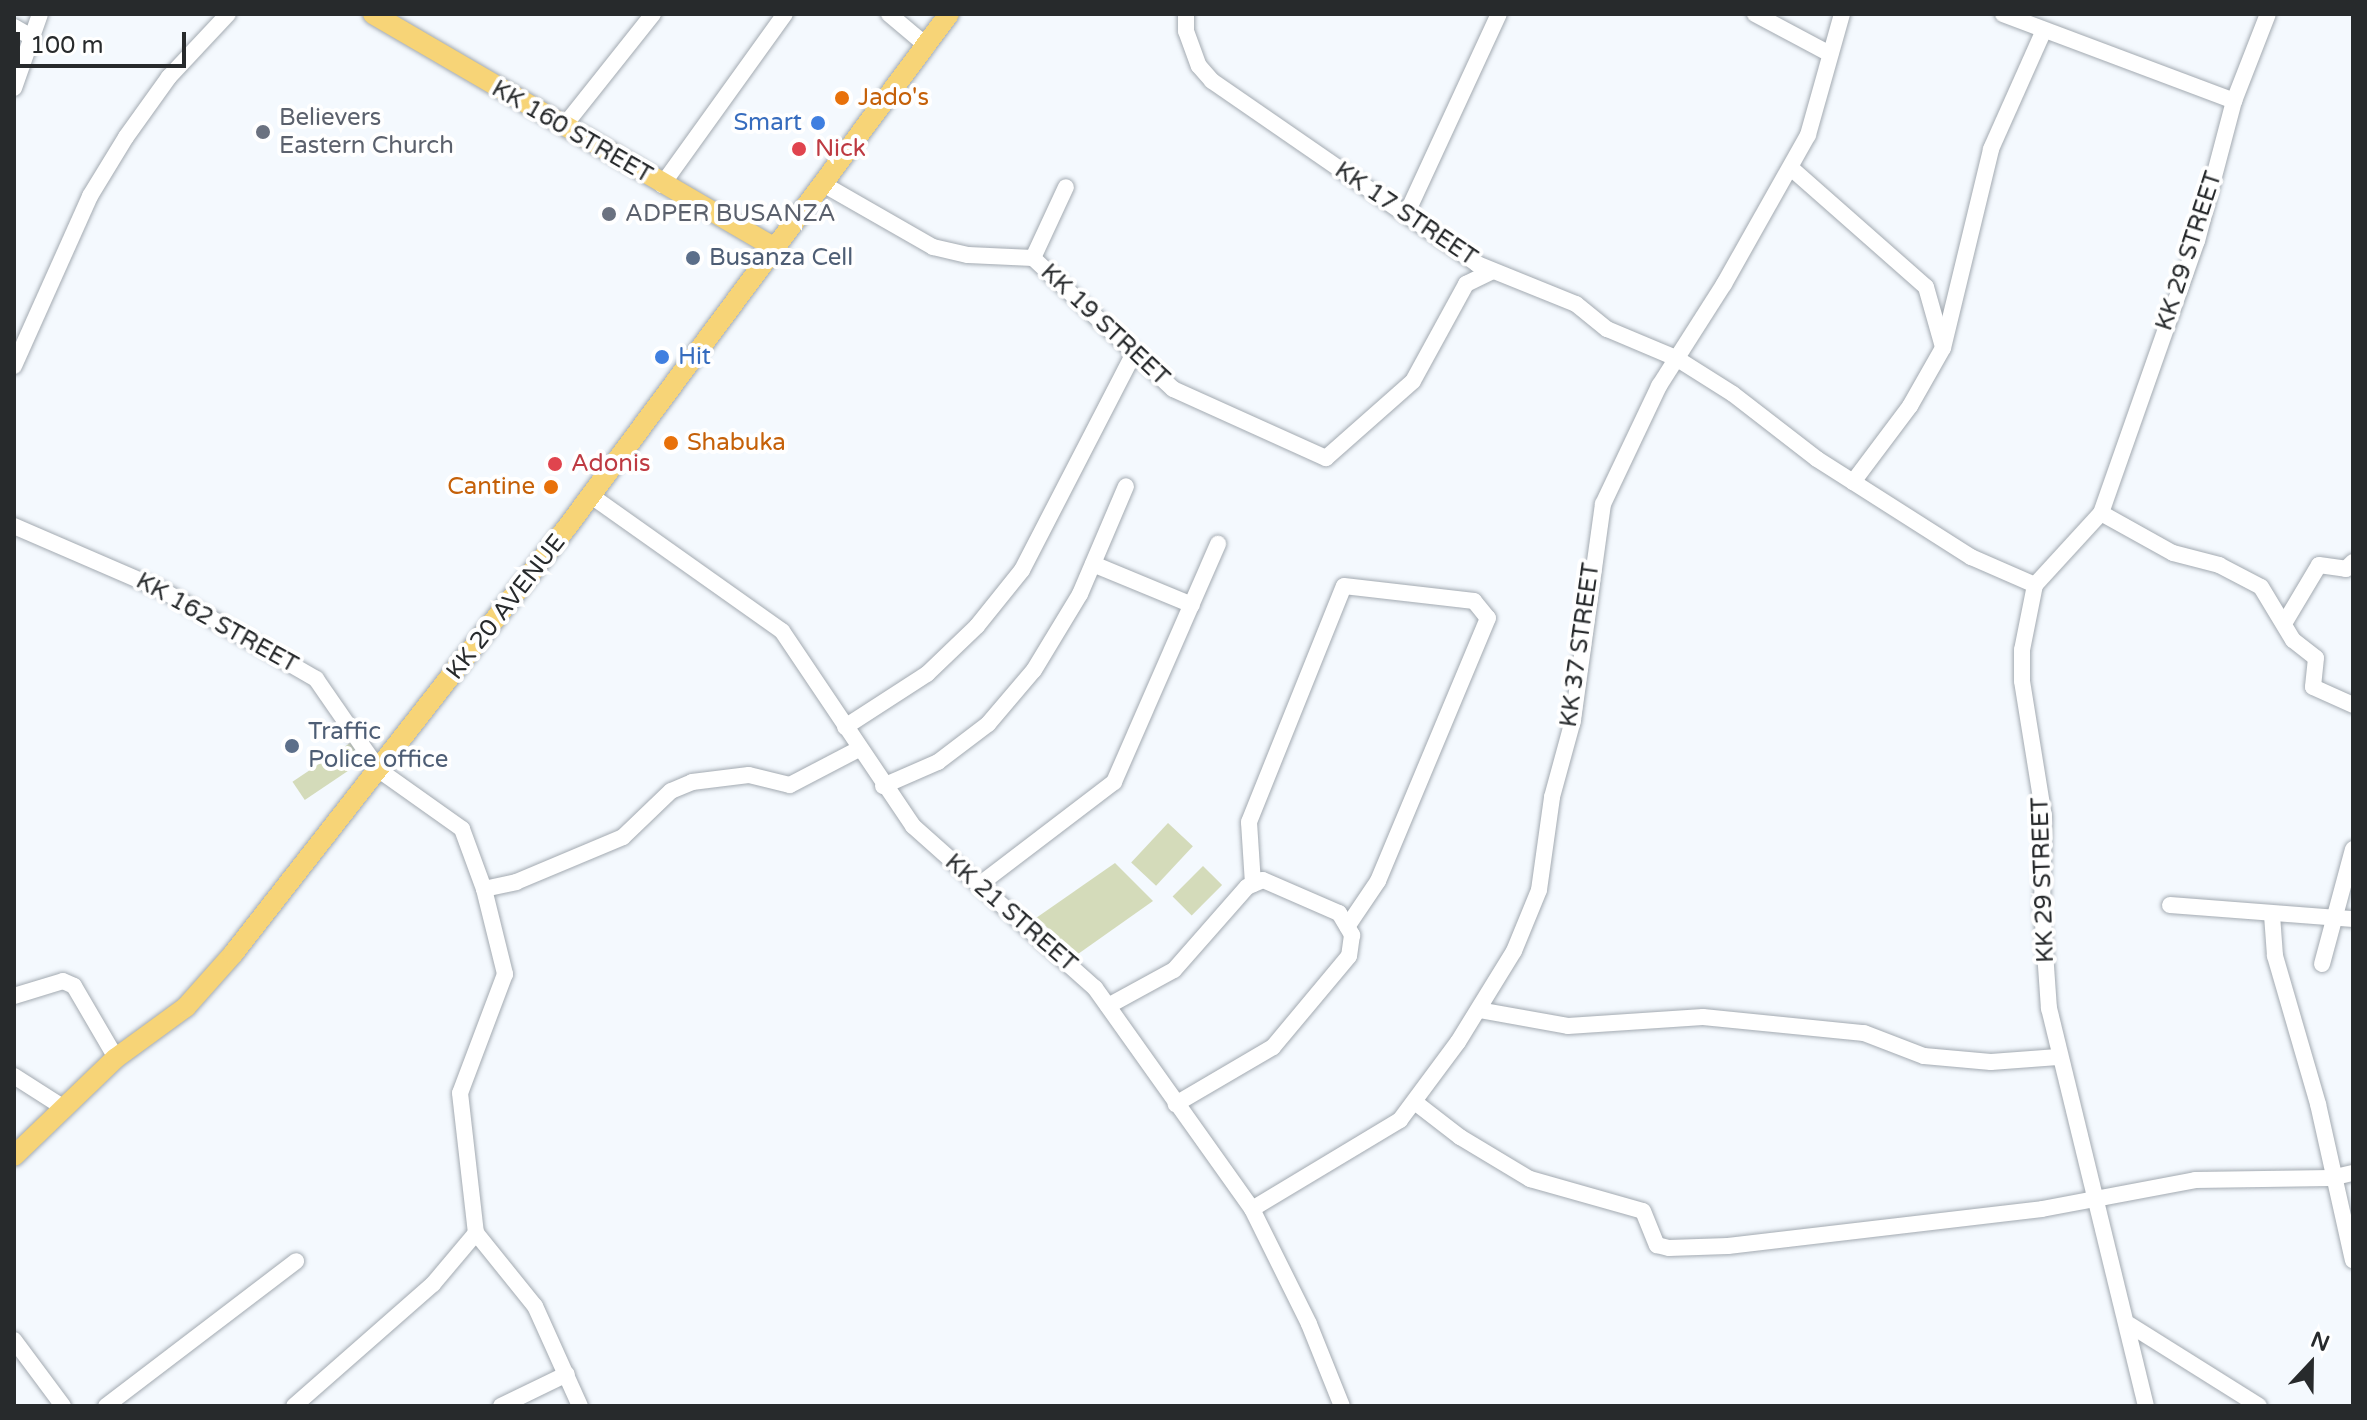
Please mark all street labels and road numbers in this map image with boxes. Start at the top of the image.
street label: KK 160 STREET [487,74,657,190]
street label: KK 17 STREET [1329,156,1483,272]
street label: KK 29 STREET [2150,168,2228,334]
street label: KK 19 STREET [1035,258,1175,392]
street label: KK 20 AVENUE [440,529,572,685]
street label: KK 37 STREET [1554,561,1606,729]
street label: KK 162 STREET [131,567,303,679]
street label: KK 29 STREET [2026,797,2060,963]
street label: KK 21 STREET [939,848,1083,978]

